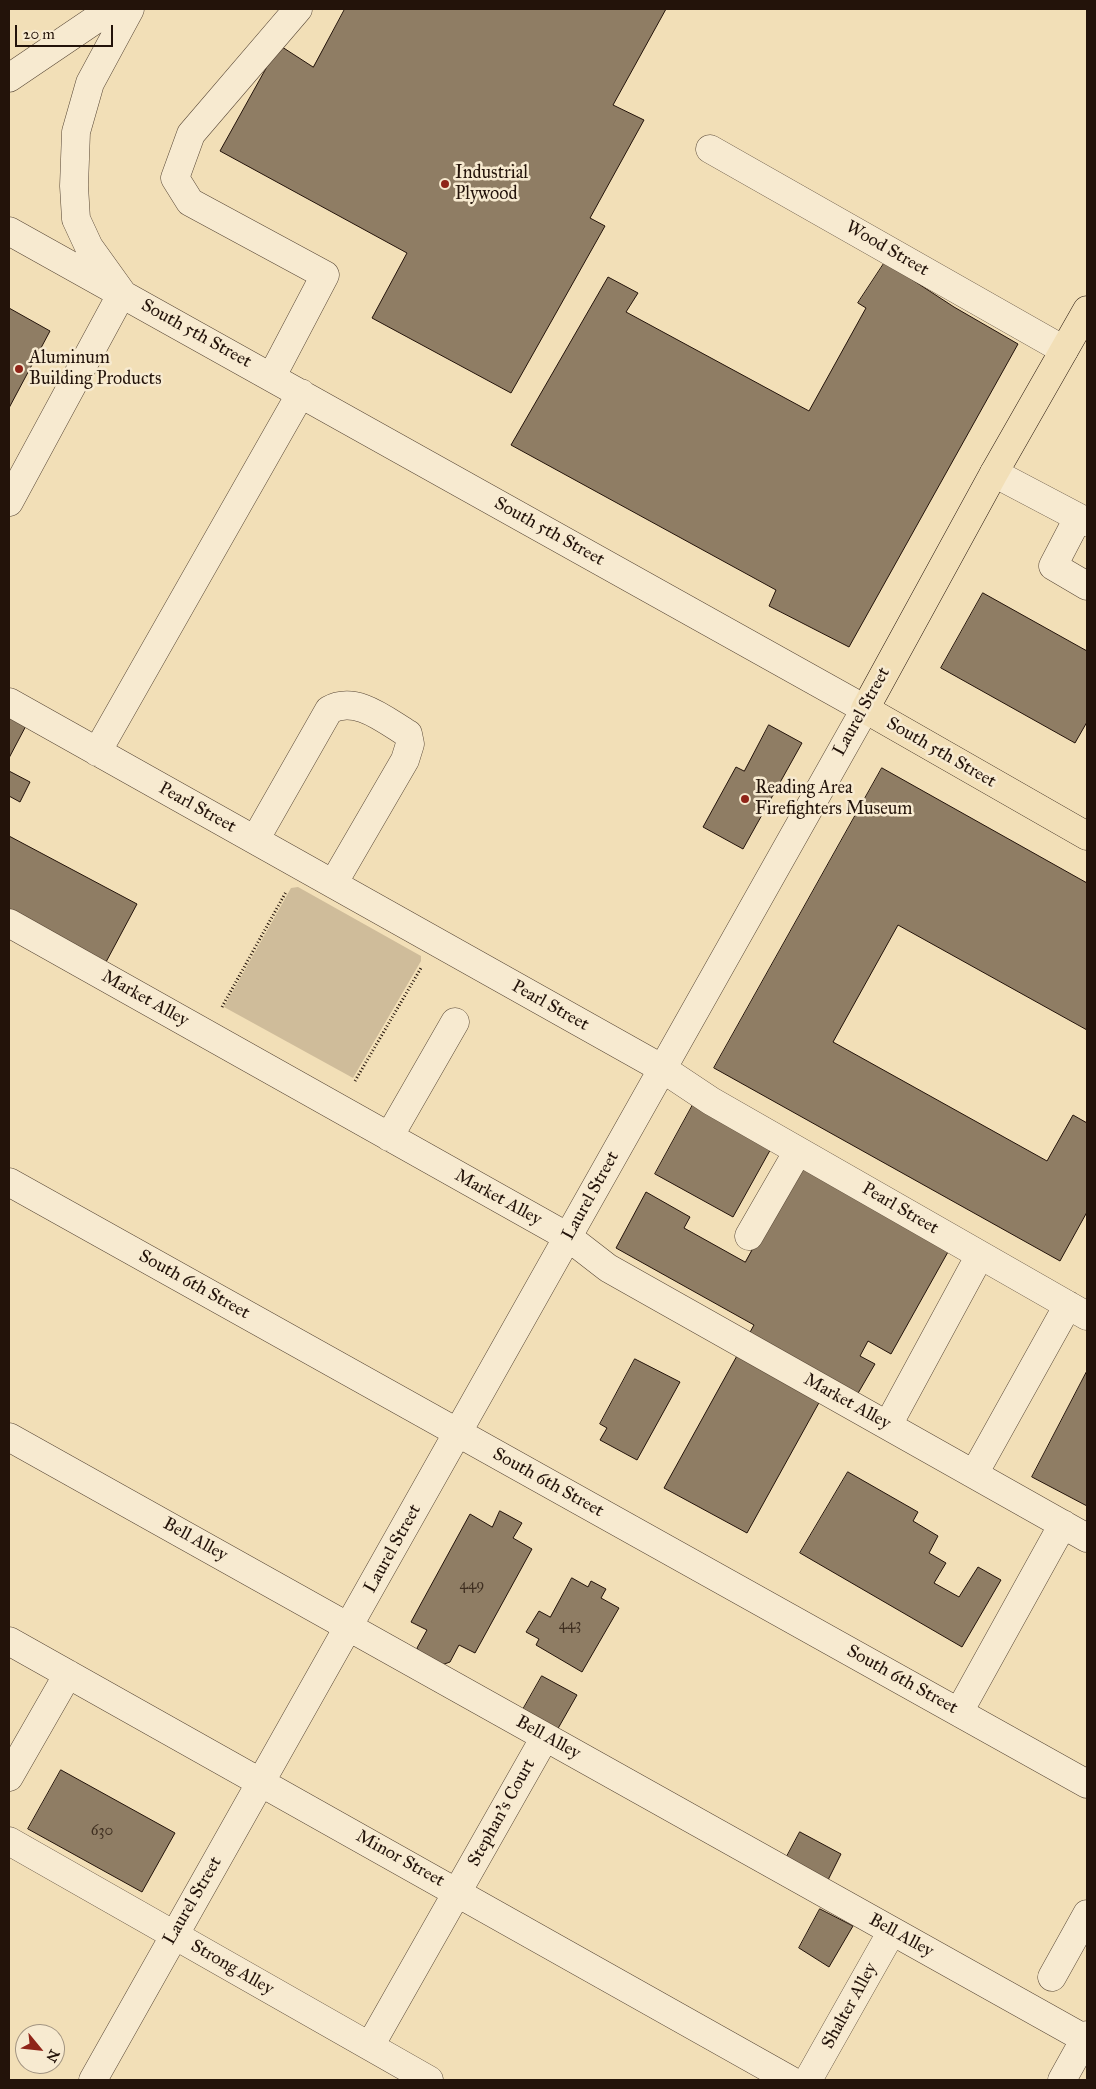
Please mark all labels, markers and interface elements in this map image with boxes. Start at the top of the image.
scale bar [18,15,115,47]
text: 20 m [23,25,55,43]
place label: Industrial Plywood [455,163,528,205]
marker: Industrial Plywood [439,178,451,190]
street label: Wood Street [842,217,932,281]
street label: South 5th Street [137,295,255,373]
place label: Aluminum Building Products [29,348,161,390]
marker: Aluminum Building Products [13,363,25,375]
street label: South 5th Street [490,493,608,571]
street label: Laurel Street [829,664,895,760]
street label: South 5th Street [882,713,1000,793]
street label: Pearl Street [155,778,239,838]
place label: Reading Area Firefighters Museum [755,778,912,821]
marker: Reading Area Firefighters Museum [739,793,751,805]
street label: Market Alley [98,966,192,1032]
street label: Pearl Street [508,976,592,1036]
street label: Laurel Street [558,1148,624,1244]
street label: Market Alley [451,1165,545,1231]
street label: Pearl Street [858,1178,942,1240]
street label: South 6th Street [135,1246,253,1324]
street label: Market Alley [800,1369,894,1435]
street label: South 6th Street [489,1444,607,1522]
street label: Laurel Street [360,1501,426,1597]
street label: Bell Alley [159,1513,231,1567]
house number: 449 [460,1576,484,1594]
house number: 443 [559,1616,581,1634]
street label: South 6th Street [843,1641,961,1719]
street label: Bell Alley [512,1711,584,1765]
street label: Stephan's Court [464,1756,540,1870]
house number: 630 [91,1822,113,1840]
street label: Minor Street [352,1826,448,1892]
street label: Laurel Street [159,1853,227,1949]
street label: Bell Alley [865,1909,937,1963]
street label: Strong Alley [187,1936,277,2000]
street label: Shalter Alley [818,1959,882,2053]
north arrow [15,2024,65,2074]
text: N [43,2047,63,2065]

